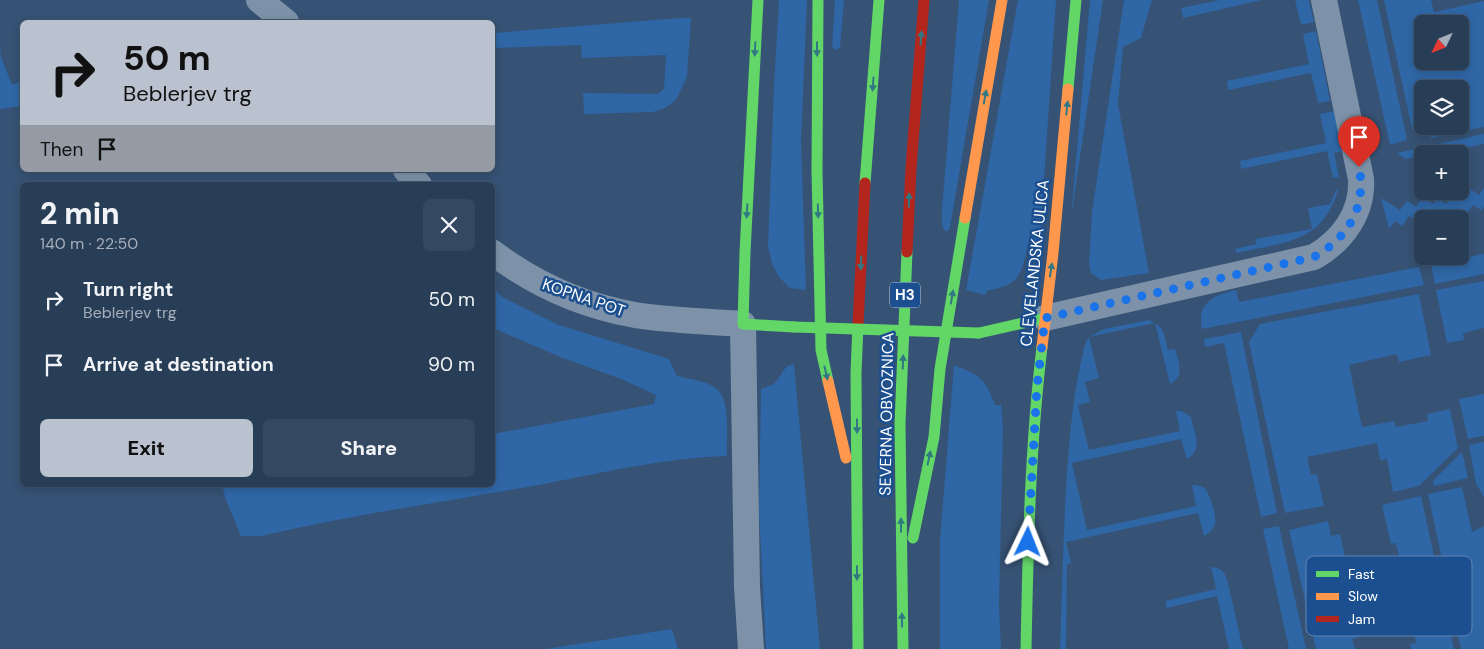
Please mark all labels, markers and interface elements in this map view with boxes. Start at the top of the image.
north arrow [1414,15,1469,70]
map controls [1414,15,1469,265]
one-way arrow [917,30,925,46]
text: 50 m [123,35,211,81]
icon: right [40,40,105,105]
one-way arrow [751,41,759,57]
one-way arrow [813,41,821,57]
one-way arrow [868,76,876,92]
text: Beblerjev trg [123,79,252,108]
button: layers [1414,80,1469,135]
one-way arrow [982,88,990,104]
one-way arrow [1063,100,1071,116]
pin [1338,116,1380,167]
icon: arrive [1345,123,1373,151]
icon: arrive [93,135,121,163]
text: Then [40,137,83,162]
button: + [1414,145,1469,200]
street label: CLEVELANDSKA ULICA [1015,178,1054,348]
one-way arrow [906,192,914,208]
text: 2 min [40,194,120,233]
button: close [423,199,475,251]
one-way arrow [742,203,750,219]
one-way arrow [814,203,822,219]
button: − [1414,210,1469,265]
text: 140 m · 22:50 [40,233,138,254]
one-way arrow [857,255,865,271]
one-way arrow [1047,261,1055,277]
street label: KOPNA POT [540,273,628,321]
text: Turn right [83,277,173,302]
road number: H3 [890,282,920,308]
icon: right [40,286,68,314]
text: 50 m [428,287,475,312]
one-way arrow [949,288,957,304]
text: Beblerjev trg [83,302,177,323]
street label: SEVERNA OBVOZNICA [875,332,898,496]
icon: arrive [40,351,68,379]
text: Arrive at destination [83,352,274,377]
text: 90 m [428,352,475,377]
one-way arrow [899,354,907,370]
one-way arrow [822,366,830,381]
one-way arrow [853,418,861,434]
button: Exit [40,419,253,477]
button: Share [263,419,475,477]
one-way arrow [926,449,934,465]
position arrow [1001,515,1053,567]
one-way arrow [897,516,905,532]
legend [1306,556,1472,636]
text: Fast [1348,565,1375,583]
one-way arrow [853,566,861,582]
text: Slow [1348,587,1378,605]
text: Jam [1348,610,1375,628]
one-way arrow [898,612,906,628]

